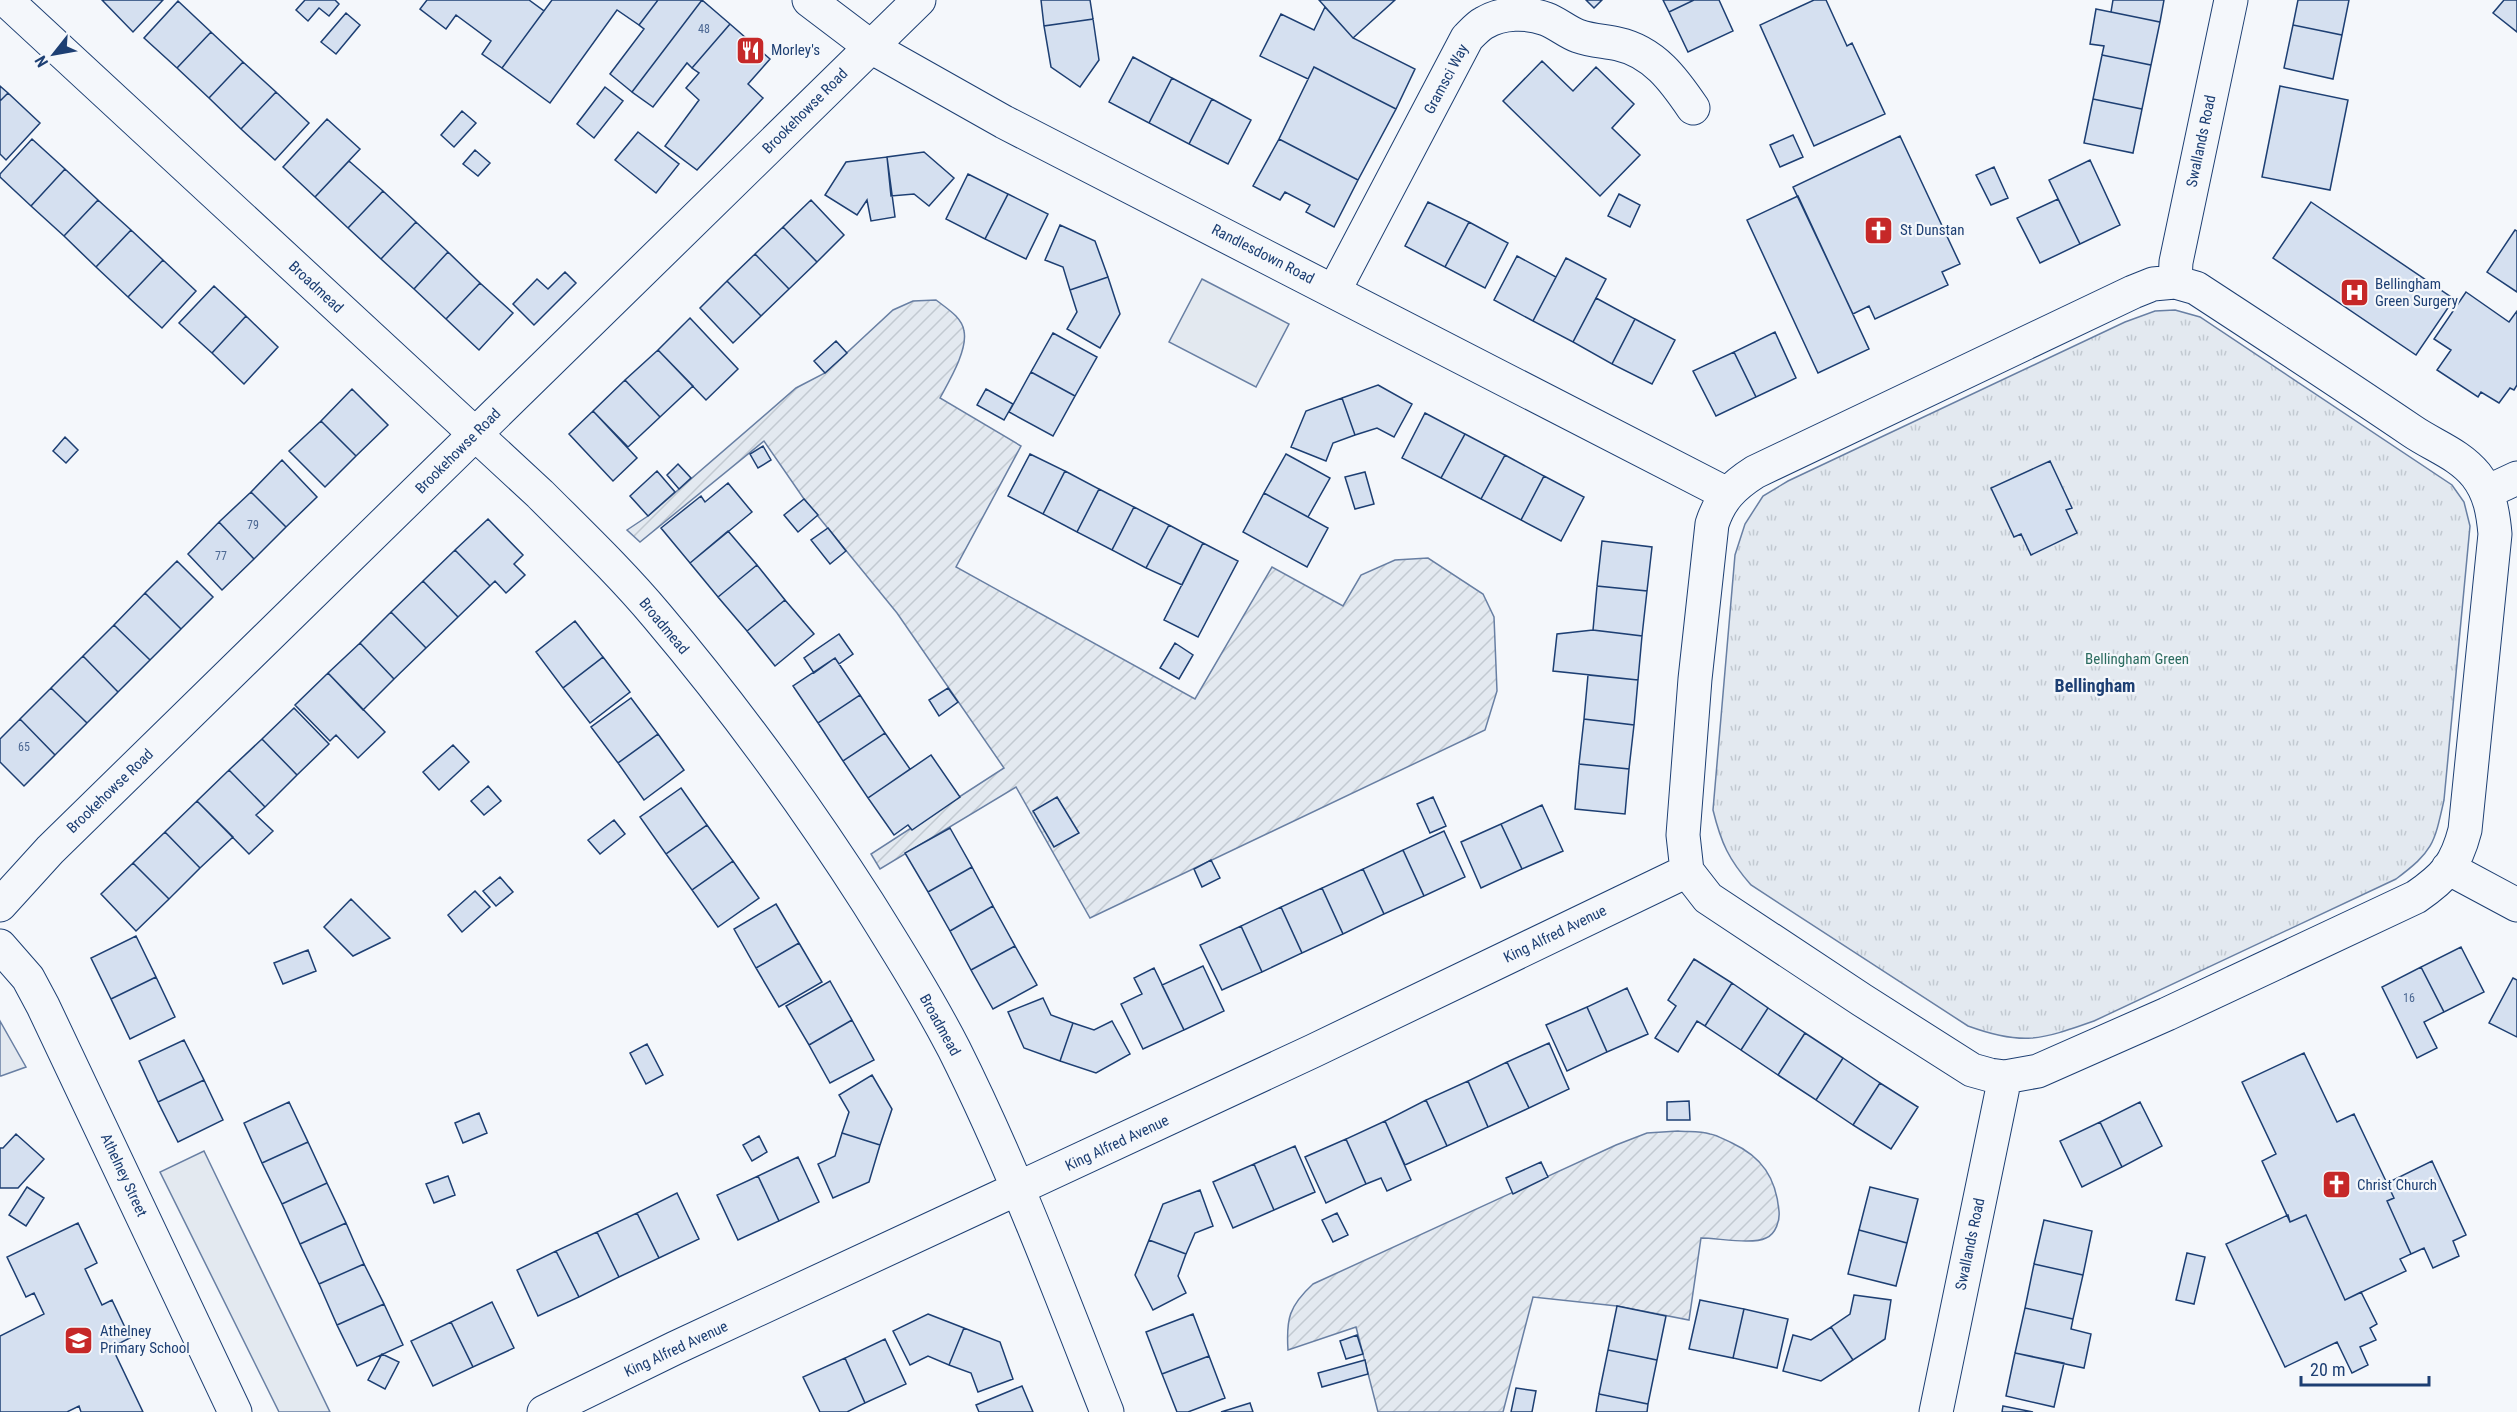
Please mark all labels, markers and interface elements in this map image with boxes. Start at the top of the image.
house number: 48 [698,22,710,36]
north arrow [24,24,84,84]
restaurant icon: Morley's [734,34,766,66]
place label: Morley's [771,41,820,59]
street label: Gramsci Way [1420,41,1472,117]
text: N [31,52,52,71]
street label: Brookehowse Road [759,65,851,157]
street label: Swallands Road [2182,93,2220,189]
church icon: St Dunstan [1863,214,1895,246]
street label: Randlesdown Road [1209,220,1317,288]
place label: St Dunstan [1900,221,1964,239]
street label: Broadmead [285,257,347,317]
place label: Bellingham Green Surgery [2375,275,2458,310]
hospital icon: Bellingham Green Surgery [2338,277,2370,309]
street label: Brookehowse Road [412,405,504,497]
house number: 79 [247,518,259,532]
house number: 77 [215,549,227,563]
street label: Broadmead [635,594,693,658]
park label: Bellingham Green [2085,650,2189,668]
district label: Bellingham [2055,675,2135,696]
house number: 65 [18,740,30,754]
street label: Brookehowse Road [63,745,157,837]
street label: King Alfred Avenue [1501,901,1609,967]
street label: Broadmead [916,991,964,1059]
house number: 16 [2403,991,2415,1005]
street label: King Alfred Avenue [1062,1111,1172,1175]
street label: Athelney Street [97,1131,151,1219]
church icon: Christ Church [2320,1169,2352,1201]
place label: Christ Church [2357,1176,2437,1194]
street label: Swallands Road [1951,1196,1989,1292]
street label: King Alfred Avenue [621,1317,731,1381]
place label: Athelney Primary School [100,1322,190,1357]
school or university icon: Athelney Primary School [63,1324,95,1356]
scale bar [2301,1349,2428,1387]
text: 20 m [2310,1359,2345,1380]

